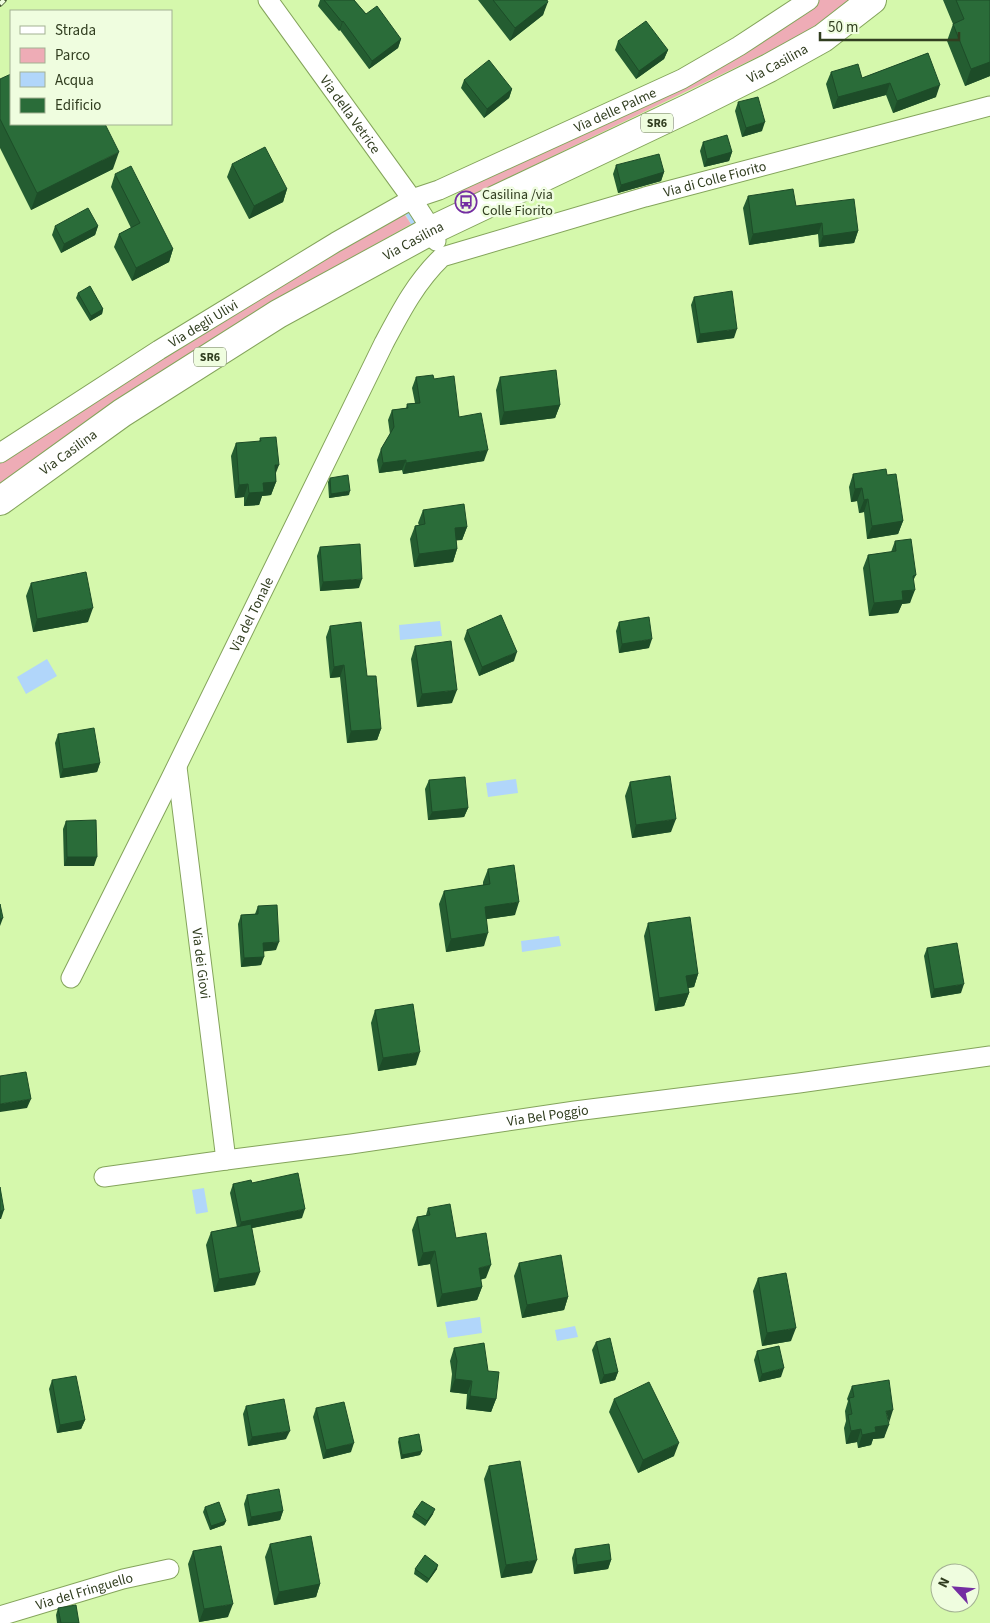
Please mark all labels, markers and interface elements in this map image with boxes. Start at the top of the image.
legend [10,10,172,125]
scale bar [820,10,959,42]
text: 50 m [828,17,858,38]
text: Strada [55,20,96,41]
street label: Via Casilina [744,39,812,89]
text: Parco [55,45,90,66]
text: Acqua [55,70,94,91]
street label: Via della Vetrice [315,72,385,158]
street label: Via delle Palme [571,83,660,138]
text: Edificio [55,95,102,116]
road number: SR6 [641,114,673,132]
street label: Via di Colle Fiorito [661,156,769,203]
place label: Casilina /via Colle Fiorito [482,185,553,221]
bus stop icon: Casilina /via Colle Fiorito [454,190,478,214]
street label: Via Casilina [379,217,447,266]
street label: Via degli Ulivi [165,295,242,353]
road number: SR6 [194,348,226,367]
street label: Via Casilina [36,425,102,480]
street label: Via del Tonale [225,574,279,655]
street label: Via dei Giovi [186,927,215,1000]
street label: Via Bel Poggio [506,1100,590,1132]
north arrow [930,1563,980,1613]
street label: Via del Fringuello [33,1568,135,1616]
text: N [933,1574,955,1591]

